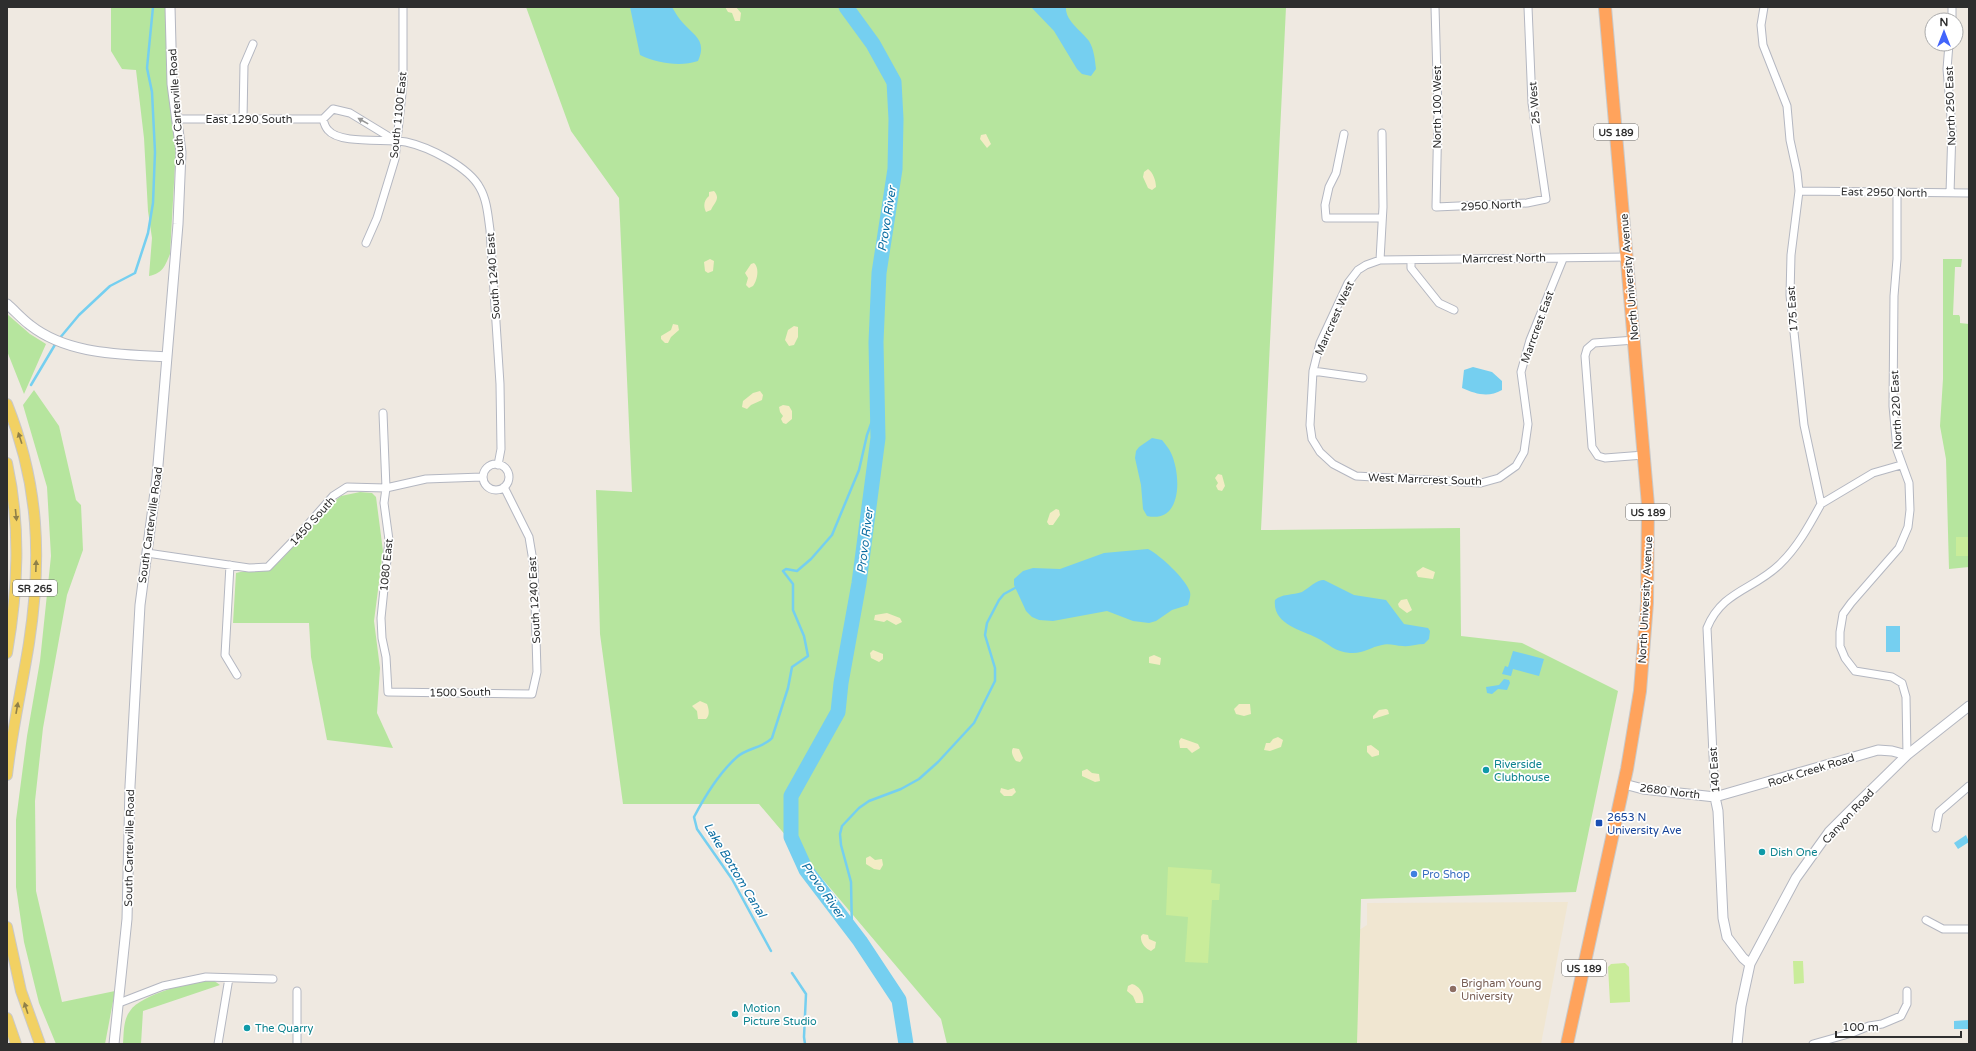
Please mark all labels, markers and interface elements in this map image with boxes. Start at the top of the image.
north arrow [1924,12,1964,52]
text: N [1940,16,1948,29]
street label: South Carterville Road [166,48,187,166]
street label: North 100 West [1431,65,1444,149]
street label: North 250 East [1943,66,1958,146]
street label: South 1100 East [387,71,410,159]
street label: 25 West [1526,81,1543,125]
street label: East 1290 South [206,113,292,126]
one-way arrow [357,117,369,124]
road number: US 189 [1594,124,1638,140]
water label: Provo River [875,184,899,252]
street label: East 2950 North [1841,185,1927,200]
street label: 2950 North [1460,197,1522,214]
street label: North University Avenue [1617,213,1642,341]
street label: South 1240 East [484,232,503,320]
street label: Marrcrest North [1462,251,1546,266]
street label: Marrcrest West [1312,279,1357,357]
street label: 175 East [1784,285,1801,332]
street label: Marrcrest East [1518,289,1557,365]
street label: North 220 East [1888,370,1905,450]
one-way arrow [16,431,22,443]
street label: South Carterville Road [136,466,165,584]
street label: West Marrcrest South [1368,471,1482,488]
street label: 1450 South [287,494,338,549]
road number: US 189 [1626,504,1670,520]
water label: Provo River [854,506,876,574]
one-way arrow [12,509,19,521]
street label: North University Avenue [1636,536,1655,664]
street label: 1080 East [377,538,396,592]
street label: South 1240 East [526,556,543,644]
one-way arrow [33,560,40,572]
road number: SR 265 [13,580,57,596]
street label: 1500 South [429,685,491,700]
one-way arrow [14,702,20,714]
street label: 140 East [1706,746,1723,793]
street label: Rock Creek Road [1766,751,1856,790]
place label: Riverside Clubhouse [1494,758,1550,784]
marker: Riverside Clubhouse [1481,765,1491,775]
street label: 2680 North [1639,781,1701,802]
street label: Canyon Road [1820,786,1877,846]
street label: South Carterville Road [122,789,137,907]
place label: 2653 N University Ave [1607,811,1682,837]
marker: 2653 N University Ave [1594,818,1604,828]
water label: Lake Bottom Canal [701,820,770,922]
place label: Dish One [1770,846,1818,859]
marker: Dish One [1757,847,1767,857]
water label: Provo River [798,859,848,922]
place label: Pro Shop [1422,868,1470,881]
marker: Pro Shop [1409,869,1419,879]
road number: US 189 [1562,960,1606,976]
place label: Brigham Young University [1461,977,1542,1003]
marker: Brigham Young University [1448,984,1458,994]
one-way arrow [23,1001,29,1013]
place label: Motion Picture Studio [743,1002,817,1028]
marker: Motion Picture Studio [730,1009,740,1019]
scale bar [1836,1013,1961,1039]
text: 100 m [1842,1020,1879,1034]
place label: The Quarry [255,1022,314,1035]
marker: The Quarry [242,1023,252,1033]

